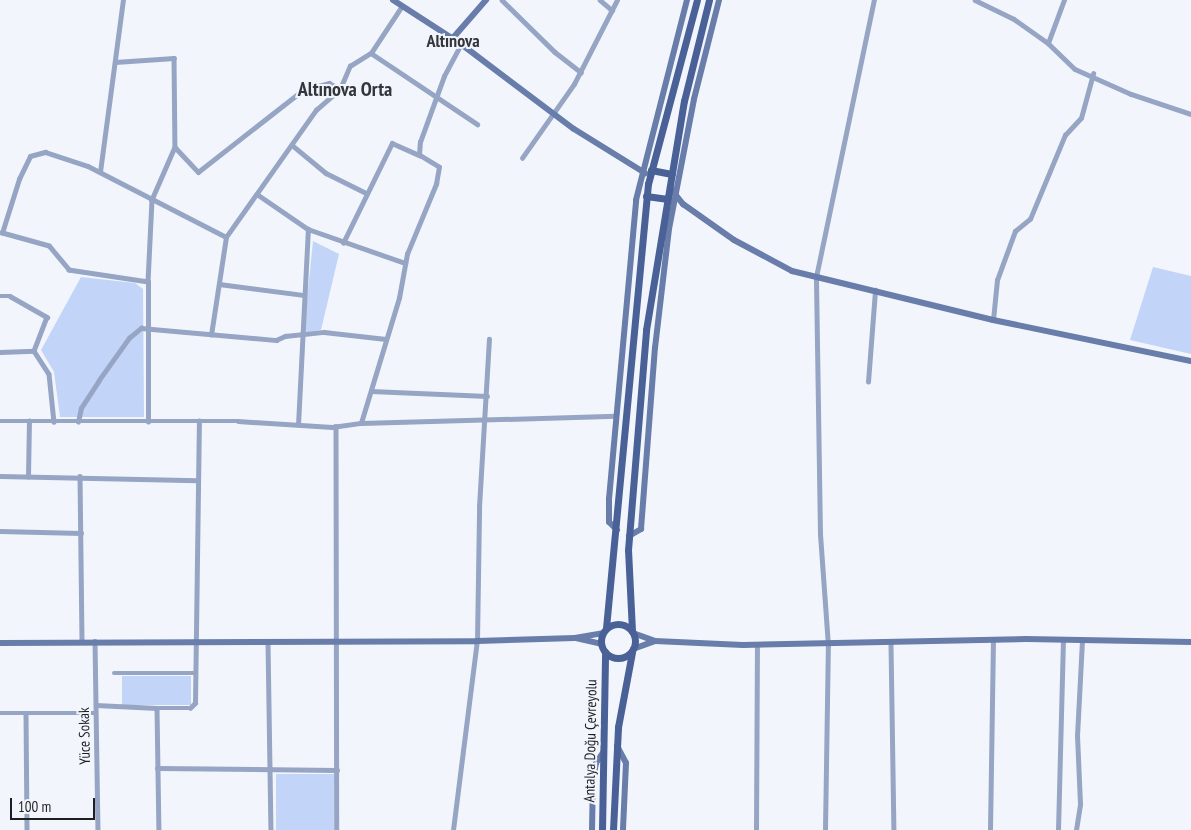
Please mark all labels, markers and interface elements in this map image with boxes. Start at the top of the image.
district label: Altınova [426,30,480,52]
district label: Altınova Orta [298,77,392,101]
street label: Antalya Doğu Çevreyolu [580,679,600,803]
street label: Yüce Sokak [74,707,94,765]
scale bar [12,788,98,820]
text: 100 m [18,797,51,816]

